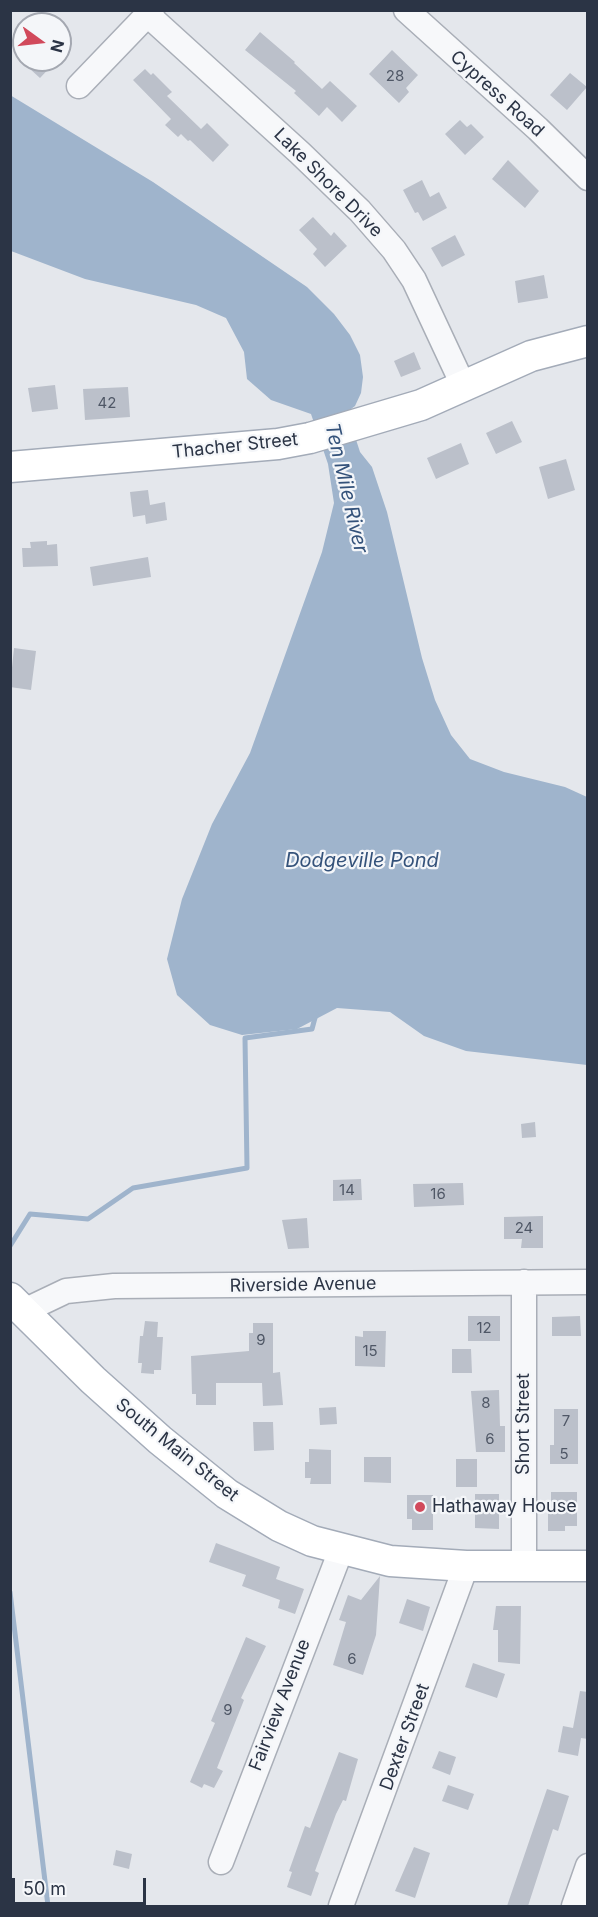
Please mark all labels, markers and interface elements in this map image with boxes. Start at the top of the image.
north arrow [12,12,72,72]
text: N [46,38,69,55]
street label: Cypress Road [446,46,548,142]
house number: 28 [386,67,404,85]
street label: Lake Shore Drive [269,124,387,242]
house number: 42 [98,394,116,412]
water label: Ten Mile River [319,421,373,555]
street label: Thacher Street [171,429,299,463]
water label: Dodgeville Pond [285,849,439,873]
house number: 14 [339,1181,355,1199]
house number: 16 [430,1185,446,1203]
house number: 24 [515,1219,533,1237]
street label: Riverside Avenue [229,1273,377,1297]
house number: 12 [476,1319,492,1337]
house number: 9 [256,1331,266,1349]
house number: 15 [362,1342,378,1360]
street label: Short Street [513,1373,535,1475]
street label: South Main Street [111,1394,243,1506]
house number: 8 [481,1394,491,1412]
house number: 7 [562,1412,570,1430]
house number: 6 [485,1430,495,1448]
house number: 5 [559,1445,569,1463]
place label: Hathaway House [432,1496,577,1518]
marker: Hathaway House [413,1500,427,1514]
street label: Fairview Avenue [245,1636,315,1774]
house number: 6 [347,1650,357,1668]
street label: Dexter Street [376,1681,434,1793]
house number: 9 [223,1701,233,1719]
scale bar [15,1866,148,1904]
text: 50 m [23,1878,66,1899]

